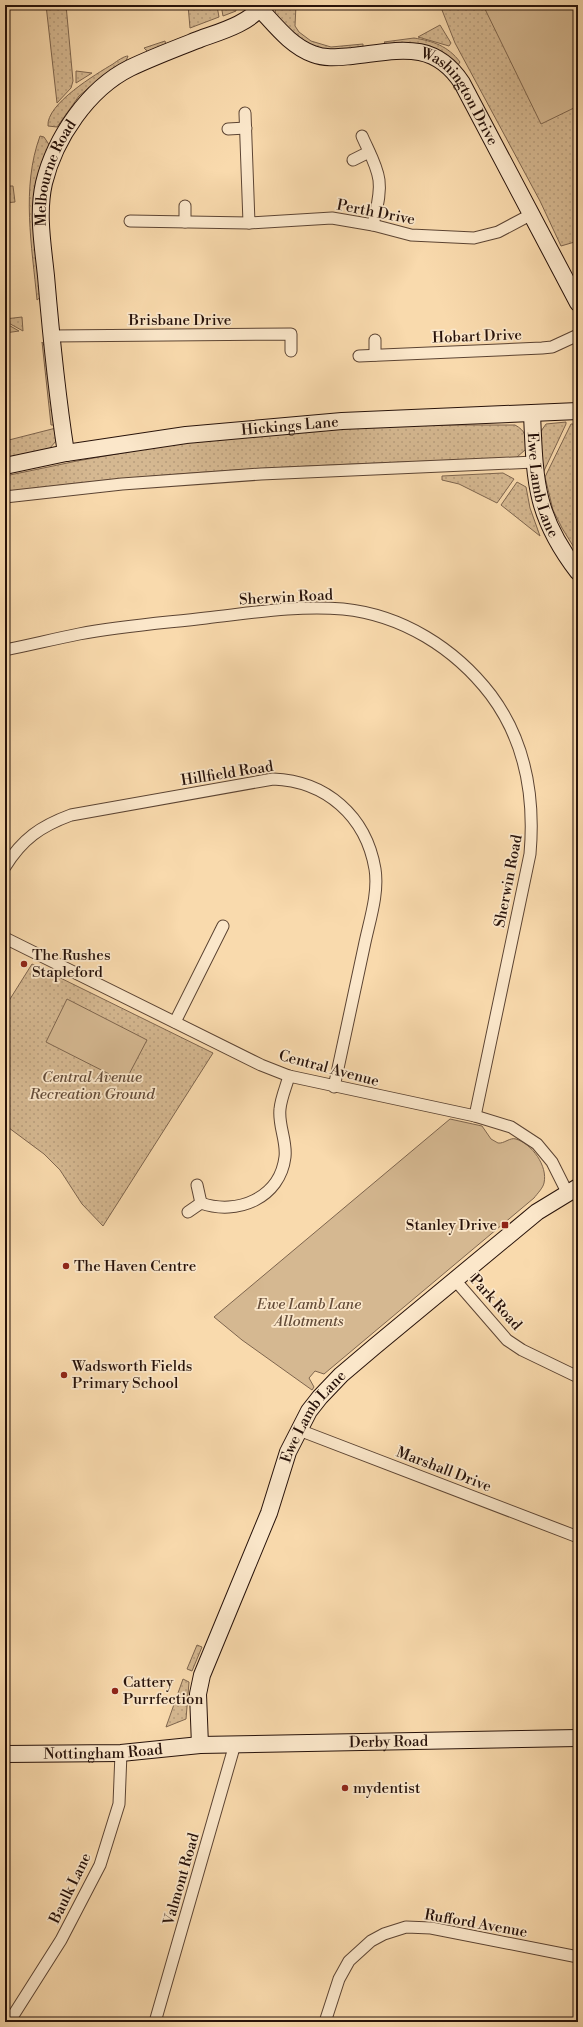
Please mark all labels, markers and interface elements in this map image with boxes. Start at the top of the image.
street label: Washington Drive [417,43,502,149]
street label: Melbourne Road [32,116,81,227]
street label: Perth Drive [335,196,417,229]
street label: Brisbane Drive [128,311,231,330]
street label: Hobart Drive [432,325,522,348]
street label: Hickings Lane [240,412,339,440]
street label: Ewe Lamb Lane [523,432,563,541]
street label: Sherwin Road [238,586,334,609]
street label: Hillfield Road [179,757,275,790]
street label: Sherwin Road [490,833,527,929]
place label: The Rushes Stapleford [32,946,110,982]
marker: The Rushes Stapleford [19,959,29,969]
street label: Central Avenue [277,1046,381,1091]
park label: Central Avenue Recreation Ground [28,1068,155,1104]
place label: Stanley Drive [406,1216,497,1235]
marker: Stanley Drive [500,1220,510,1230]
place label: The Haven Centre [74,1257,196,1276]
marker: The Haven Centre [61,1261,71,1271]
street label: Park Road [465,1270,526,1335]
park label: Ewe Lamb Lane Allotments [256,1295,361,1331]
place label: Wadsworth Fields Primary School [71,1357,192,1393]
street label: Ewe Lamb Lane [276,1367,350,1465]
marker: Wadsworth Fields Primary School [59,1370,69,1380]
street label: Marshall Drive [393,1443,494,1496]
place label: Cattery Purrfection [123,1673,204,1709]
marker: Cattery Purrfection [110,1686,120,1696]
street label: Derby Road [349,1732,429,1752]
street label: Nottingham Road [43,1740,164,1764]
place label: mydentist [353,1779,421,1798]
marker: mydentist [340,1783,350,1793]
street label: Valmont Road [159,1830,204,1928]
street label: Baulk Lane [45,1850,96,1927]
street label: Rufford Avenue [423,1905,529,1942]

